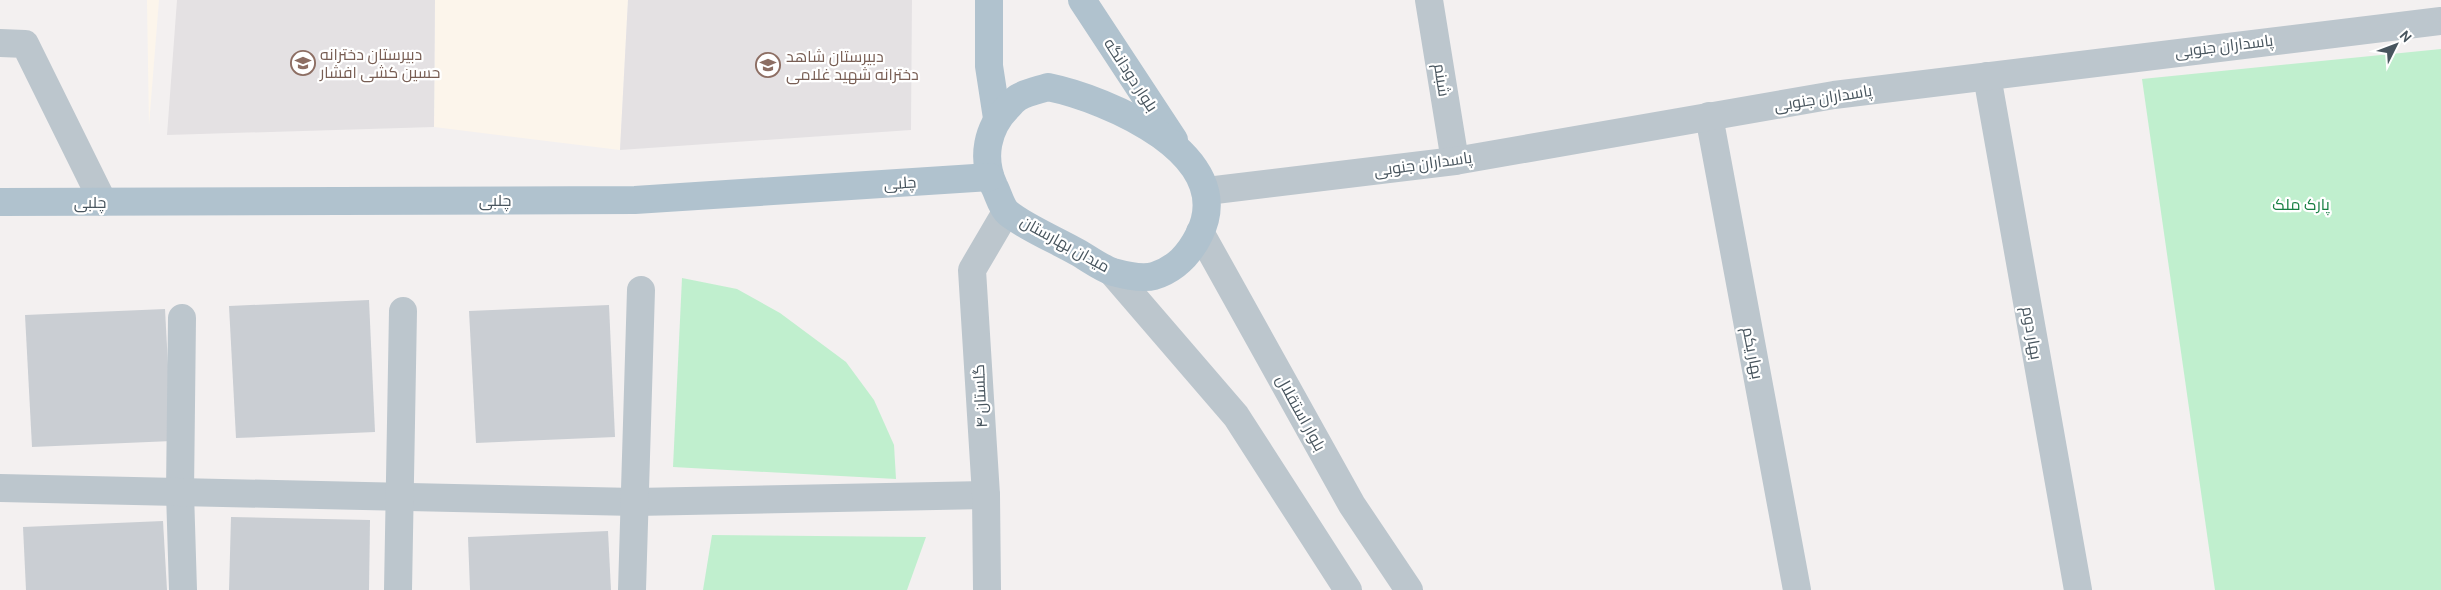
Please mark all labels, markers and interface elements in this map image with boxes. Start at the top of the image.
north arrow [2371,20,2421,70]
text: N [2396,27,2416,46]
street label: پاسداران جنوبی [2174,30,2275,63]
street label: بلوار دودانگه [1100,35,1162,115]
place label: دبیرستان دخترانه حسین کشی افشار [319,45,440,83]
place label: دبیرستان شاهد دخترانه شهید غلامی [786,47,919,85]
school or university icon: دبیرستان دخترانه حسین کشی افشار [290,50,316,76]
school or university icon: دبیرستان شاهد دخترانه شهید غلامی [755,52,781,78]
street label: شبنم [1428,62,1454,98]
street label: پاسداران جنوبی [1773,81,1874,117]
street label: پاسداران جنوبی [1373,148,1474,182]
street label: چلبی [883,172,917,196]
street label: چلبی [479,191,511,212]
street label: چلبی [74,193,106,214]
park label: پارک ملک [2272,195,2331,216]
street label: میدان بهارستان [1017,212,1113,277]
street label: بهار دوم [2016,305,2046,362]
street label: بهار یکم [1737,325,1767,381]
street label: گلستان ۴ [969,364,992,428]
street label: بلوار استقلال [1271,371,1330,455]

